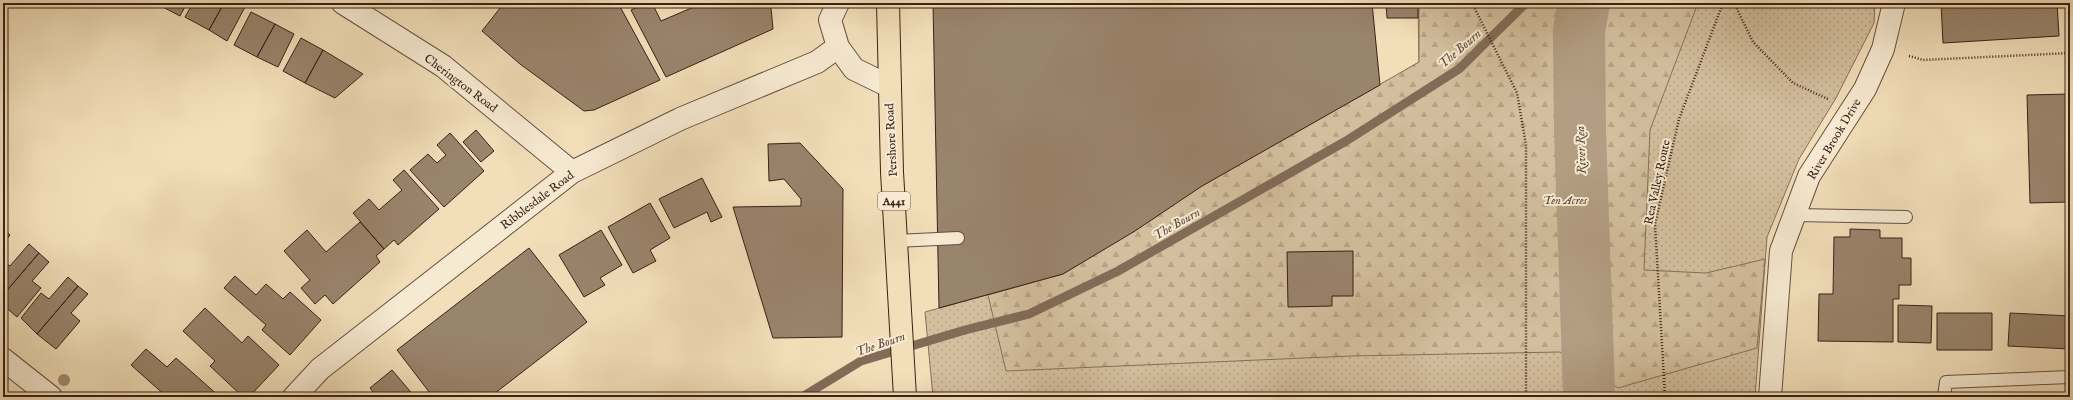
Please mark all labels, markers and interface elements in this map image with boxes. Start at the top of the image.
water label: The Bourn [1435,26,1485,73]
street label: Cherington Road [421,51,501,116]
street label: River Brook Drive [1804,95,1865,183]
street label: Pershore Road [882,102,901,177]
water label: River Rea [1572,125,1591,174]
street label: Rea Valley Route [1641,138,1674,226]
street label: Ribblesdale Road [498,168,577,233]
road number: A441 [878,192,910,210]
park label: Ten Acres [1543,193,1587,208]
water label: The Bourn [1150,204,1203,245]
water label: The Bourn [853,328,908,361]

